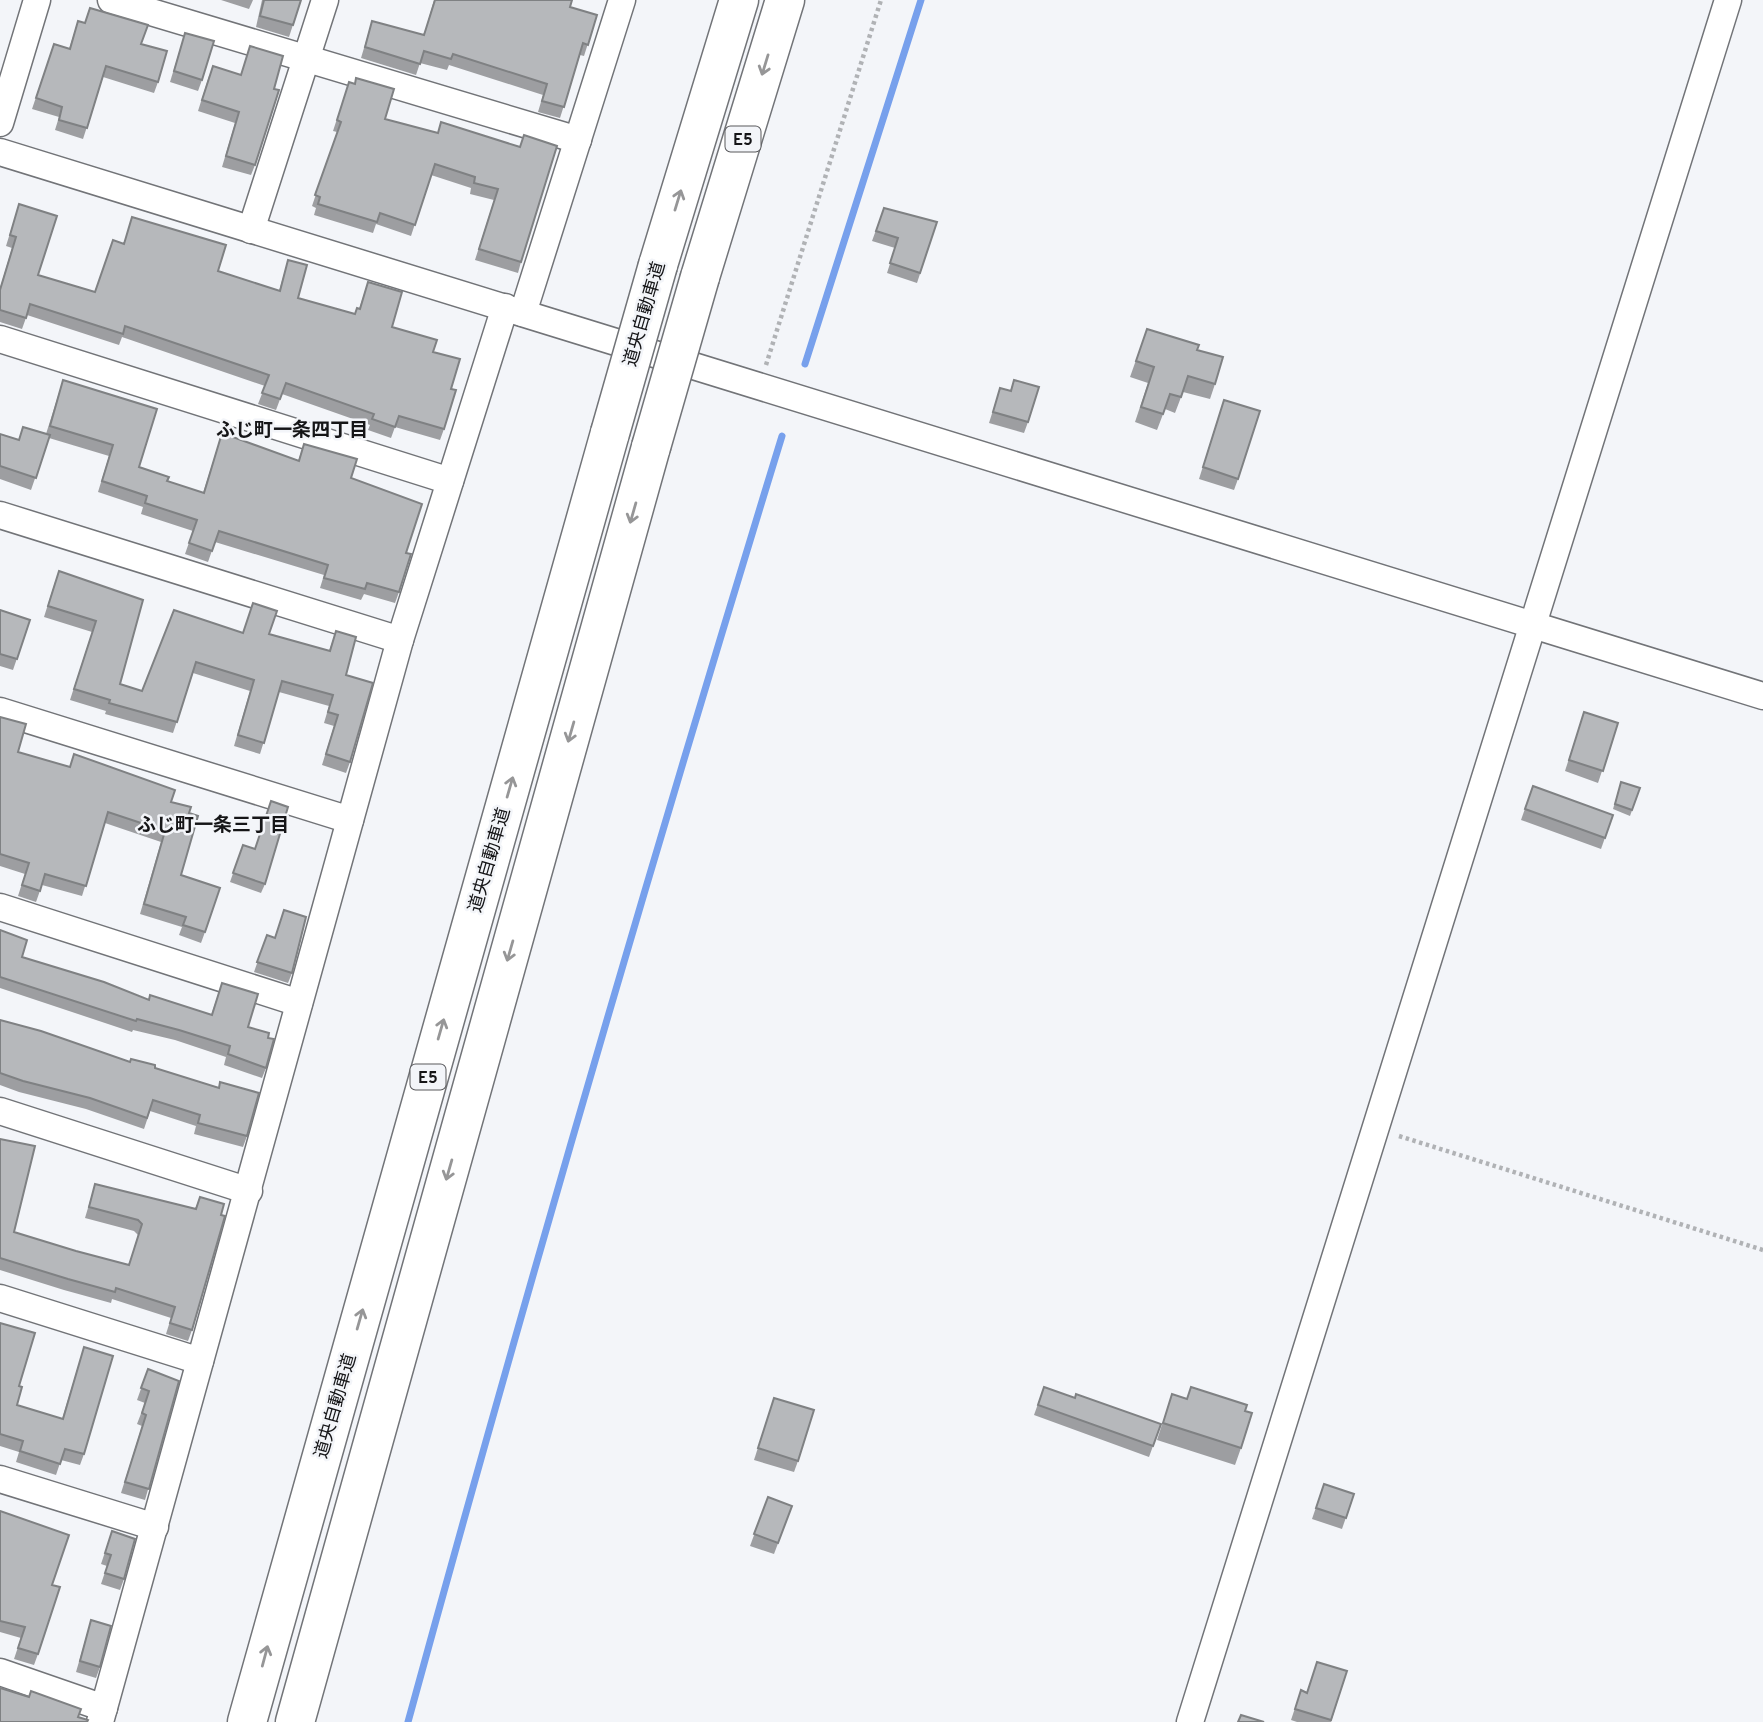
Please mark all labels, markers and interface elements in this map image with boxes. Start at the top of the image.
one-way arrow [758,54,771,76]
road number: E5 [726,127,760,152]
one-way arrow [673,189,686,211]
street label: 道央自動車道 [620,259,671,369]
district label: ふじ町一条四丁目 [216,419,368,443]
one-way arrow [625,502,638,524]
one-way arrow [564,721,577,743]
one-way arrow [504,776,517,798]
street label: 道央自動車道 [465,805,516,915]
district label: ふじ町一条三丁目 [137,814,289,838]
one-way arrow [503,939,516,962]
one-way arrow [436,1019,449,1041]
road number: E5 [410,1064,446,1090]
one-way arrow [441,1159,454,1181]
one-way arrow [354,1308,367,1330]
street label: 道央自動車道 [311,1351,362,1461]
one-way arrow [259,1645,272,1668]

